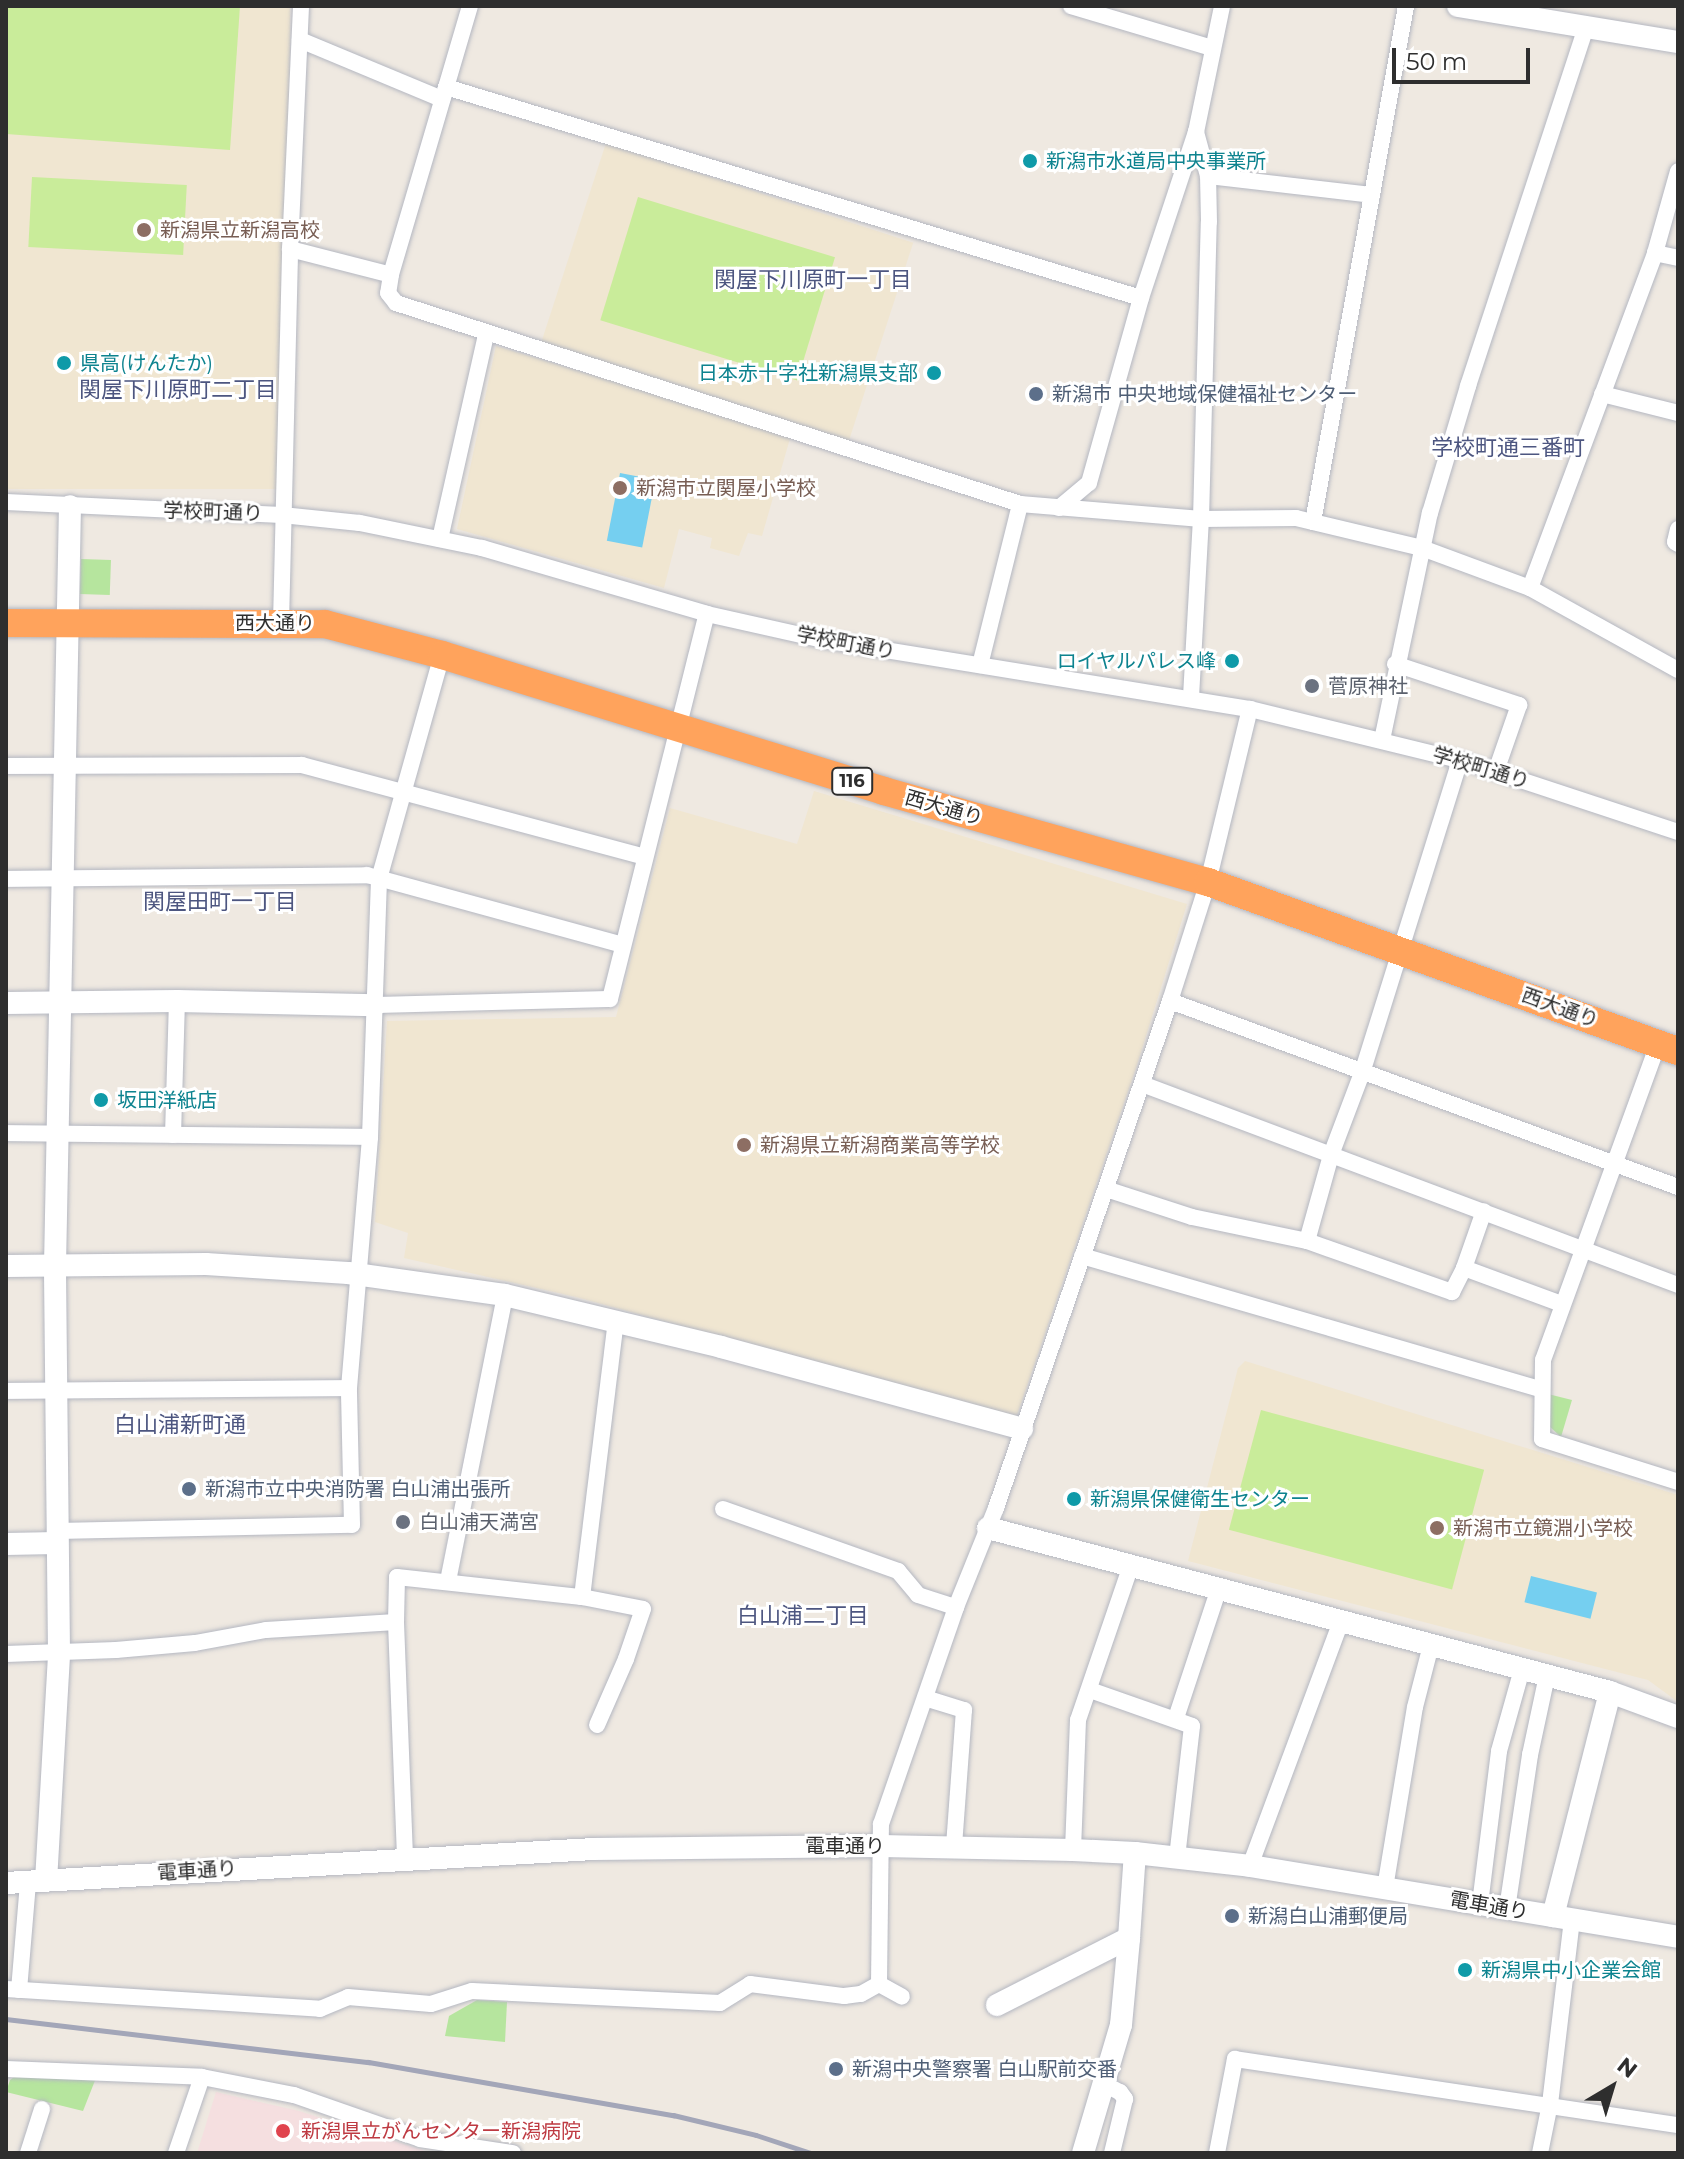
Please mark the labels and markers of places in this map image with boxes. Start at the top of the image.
place label: 新潟市水道局中央事業所 [1046,149,1266,173]
marker: 新潟市水道局中央事業所 [1021,152,1039,170]
place label: 新潟県立新潟高校 [160,218,320,242]
marker: 新潟県立新潟高校 [135,221,153,239]
place label: 県高(けんたか) [80,351,213,375]
marker: 県高(けんたか) [55,354,73,372]
place label: 日本赤十字社新潟県支部 [698,361,918,385]
marker: 日本赤十字社新潟県支部 [925,364,943,382]
place label: 新潟市 中央地域保健福祉センター [1052,382,1357,406]
marker: 新潟市 中央地域保健福祉センター [1027,385,1045,403]
place label: 新潟市立関屋小学校 [636,476,816,500]
marker: 新潟市立関屋小学校 [611,479,629,497]
place label: ロイヤルパレス峰 [1056,649,1216,673]
marker: ロイヤルパレス峰 [1223,652,1241,670]
place label: 菅原神社 [1328,674,1408,698]
marker: 菅原神社 [1303,677,1321,695]
place label: 坂田洋紙店 [117,1088,217,1112]
marker: 坂田洋紙店 [92,1091,110,1109]
place label: 新潟県立新潟商業高等学校 [760,1133,1000,1157]
marker: 新潟県立新潟商業高等学校 [735,1136,753,1154]
place label: 新潟市立中央消防署 白山浦出張所 [205,1477,510,1501]
marker: 新潟市立中央消防署 白山浦出張所 [180,1480,198,1498]
place label: 新潟県保健衛生センター [1090,1487,1310,1511]
marker: 新潟県保健衛生センター [1065,1490,1083,1508]
place label: 白山浦天満宮 [419,1510,539,1534]
marker: 白山浦天満宮 [394,1513,412,1531]
place label: 新潟市立鏡淵小学校 [1453,1516,1633,1540]
marker: 新潟市立鏡淵小学校 [1428,1519,1446,1537]
place label: 新潟白山浦郵便局 [1248,1904,1408,1928]
marker: 新潟白山浦郵便局 [1223,1907,1241,1925]
place label: 新潟県中小企業会館 [1481,1958,1661,1982]
marker: 新潟県中小企業会館 [1456,1961,1474,1979]
place label: 新潟中央警察署 白山駅前交番 [852,2057,1117,2081]
marker: 新潟中央警察署 白山駅前交番 [827,2060,845,2078]
place label: 新潟県立がんセンター新潟病院 [301,2119,581,2143]
marker: 新潟県立がんセンター新潟病院 [272,2120,294,2142]

